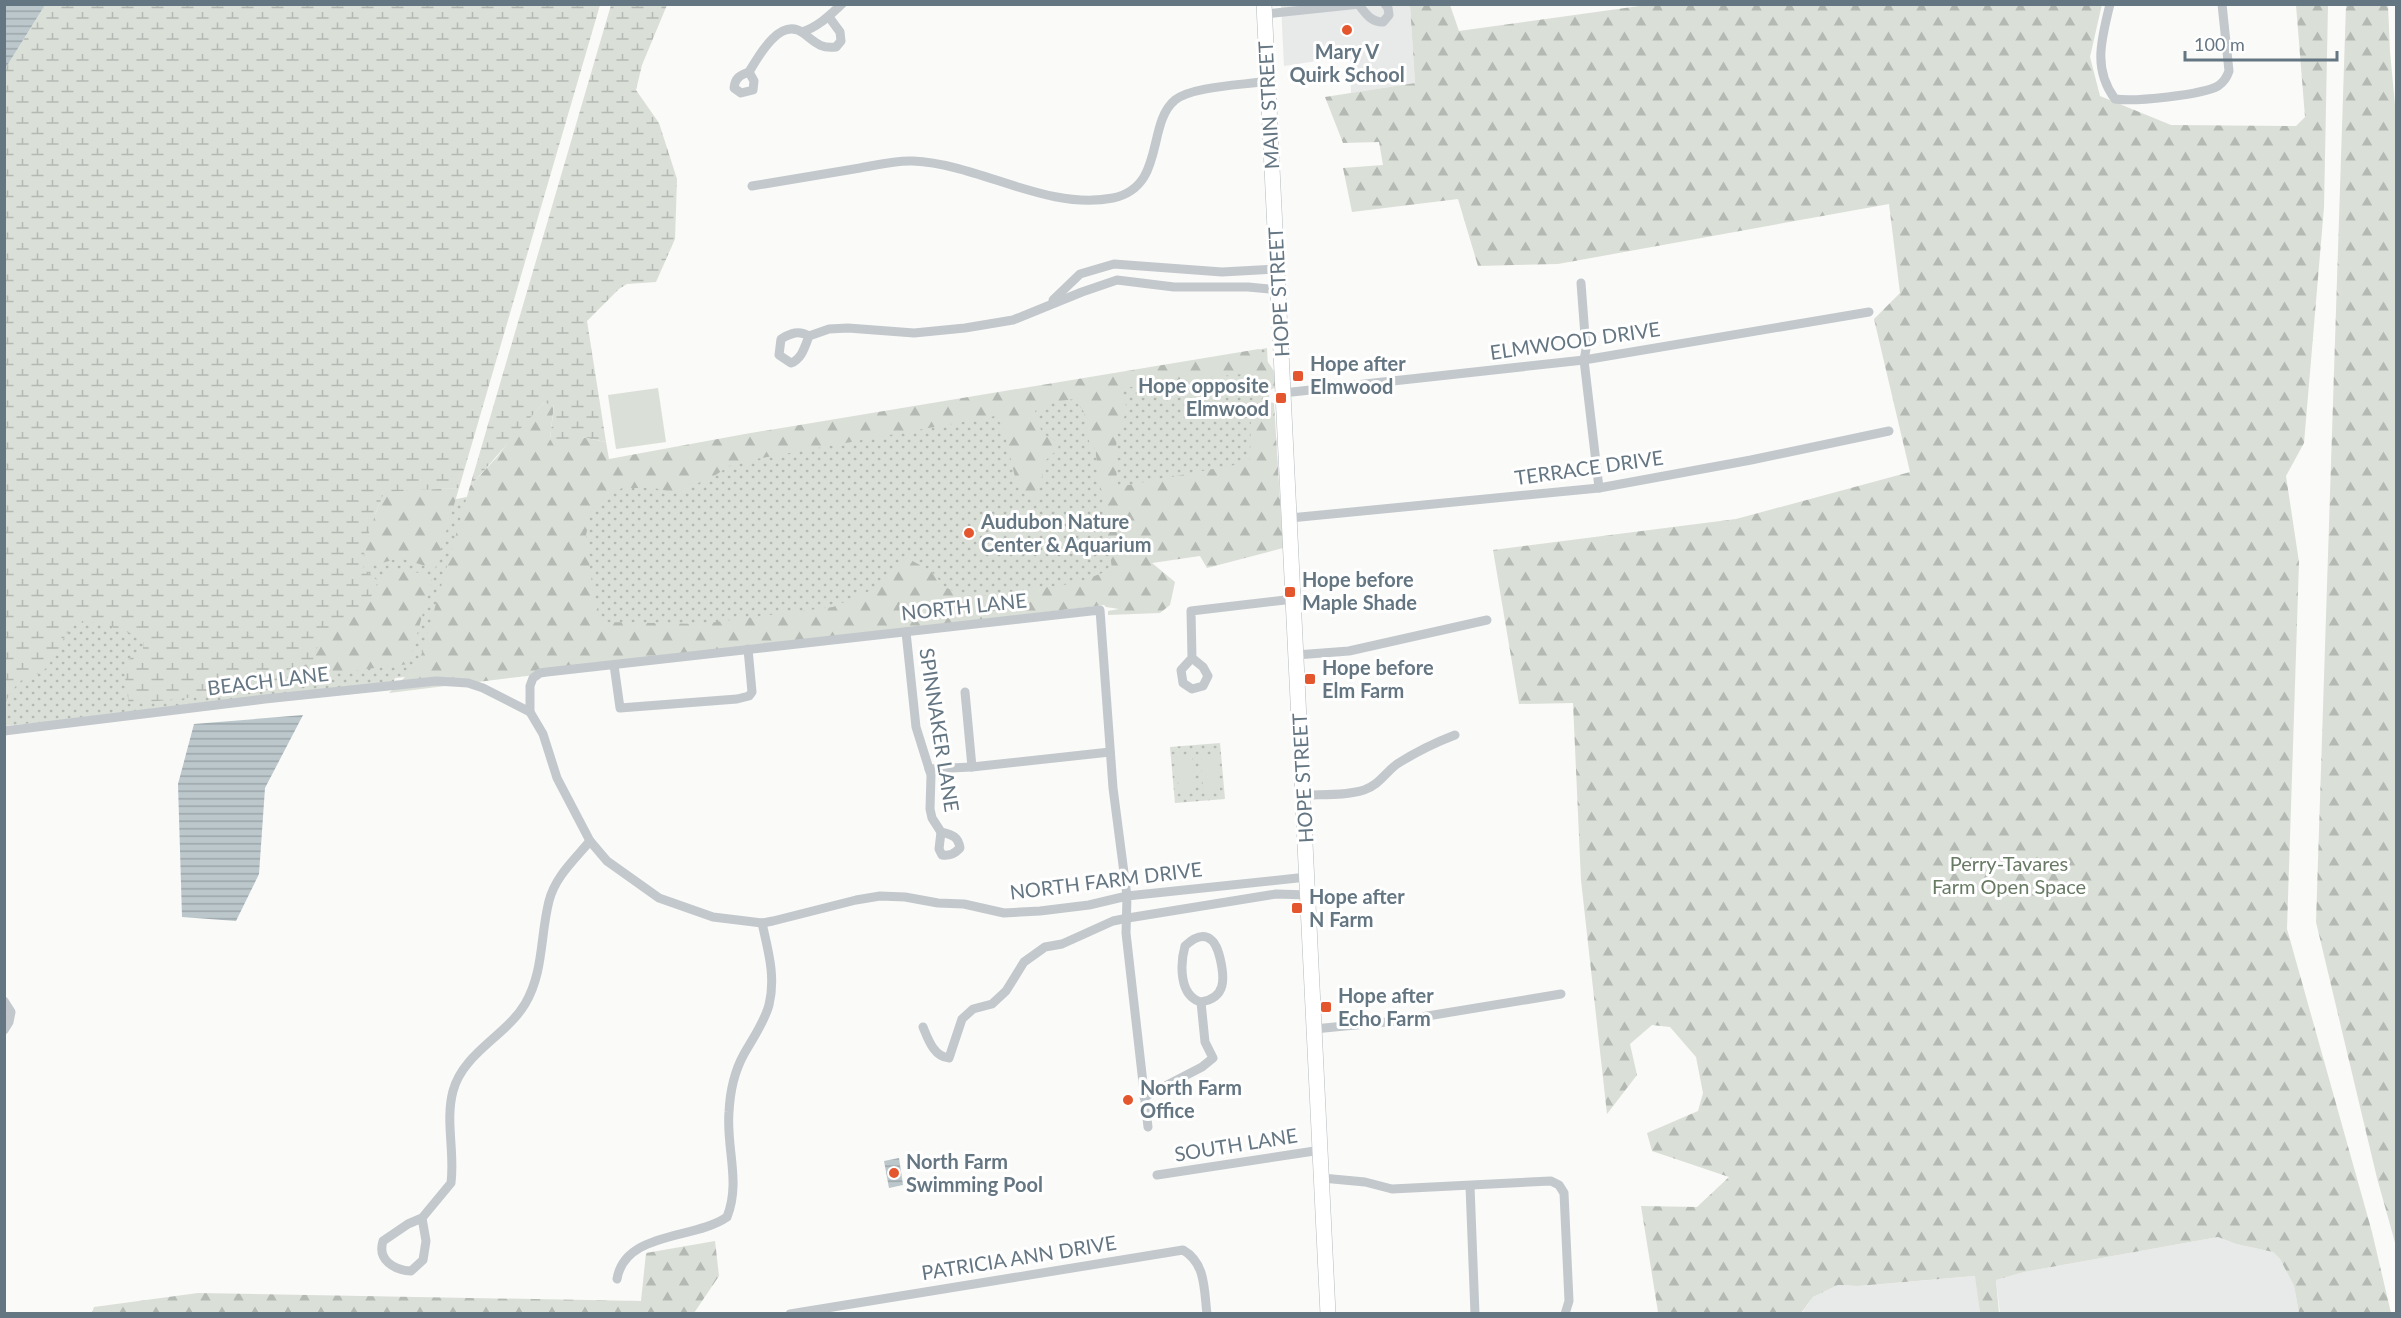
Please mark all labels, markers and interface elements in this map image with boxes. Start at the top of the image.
marker: Mary V Quirk School [1340,23,1354,37]
scale bar [2185,24,2336,62]
text: 100 m [2194,33,2245,55]
place label: Mary V Quirk School [1289,39,1405,86]
street label: MAIN STREET [1253,40,1283,170]
street label: HOPE STREET [1263,226,1293,358]
street label: ELMWOOD DRIVE [1488,316,1662,364]
place label: Hope after Elmwood [1310,351,1406,398]
marker: Hope after Elmwood [1291,369,1305,383]
place label: Hope opposite Elmwood [1138,373,1269,420]
marker: Hope opposite Elmwood [1274,391,1288,405]
street label: TERRACE DRIVE [1513,445,1665,489]
place label: Audubon Nature Center & Aquarium [980,509,1151,556]
marker: Audubon Nature Center & Aquarium [962,526,976,540]
place label: Hope before Maple Shade [1302,567,1417,614]
marker: Hope before Maple Shade [1283,585,1297,599]
street label: NORTH LANE [900,587,1028,625]
street label: SPINNAKER LANE [915,646,965,814]
place label: Hope before Elm Farm [1322,655,1434,702]
street label: BEACH LANE [206,661,330,699]
marker: Hope before Elm Farm [1303,672,1317,686]
street label: HOPE STREET [1287,712,1317,844]
park label: Perry-Tavares Farm Open Space [1932,851,2086,898]
street label: NORTH FARM DRIVE [1008,856,1204,904]
place label: Hope after N Farm [1309,884,1405,931]
marker: Hope after N Farm [1290,901,1304,915]
place label: Hope after Echo Farm [1338,983,1434,1030]
marker: Hope after Echo Farm [1319,1000,1333,1014]
place label: North Farm Office [1140,1075,1242,1122]
marker: North Farm Office [1121,1093,1135,1107]
street label: SOUTH LANE [1173,1122,1299,1166]
place label: North Farm Swimming Pool [906,1149,1043,1196]
marker: North Farm Swimming Pool [887,1166,901,1180]
street label: PATRICIA ANN DRIVE [920,1230,1118,1284]

